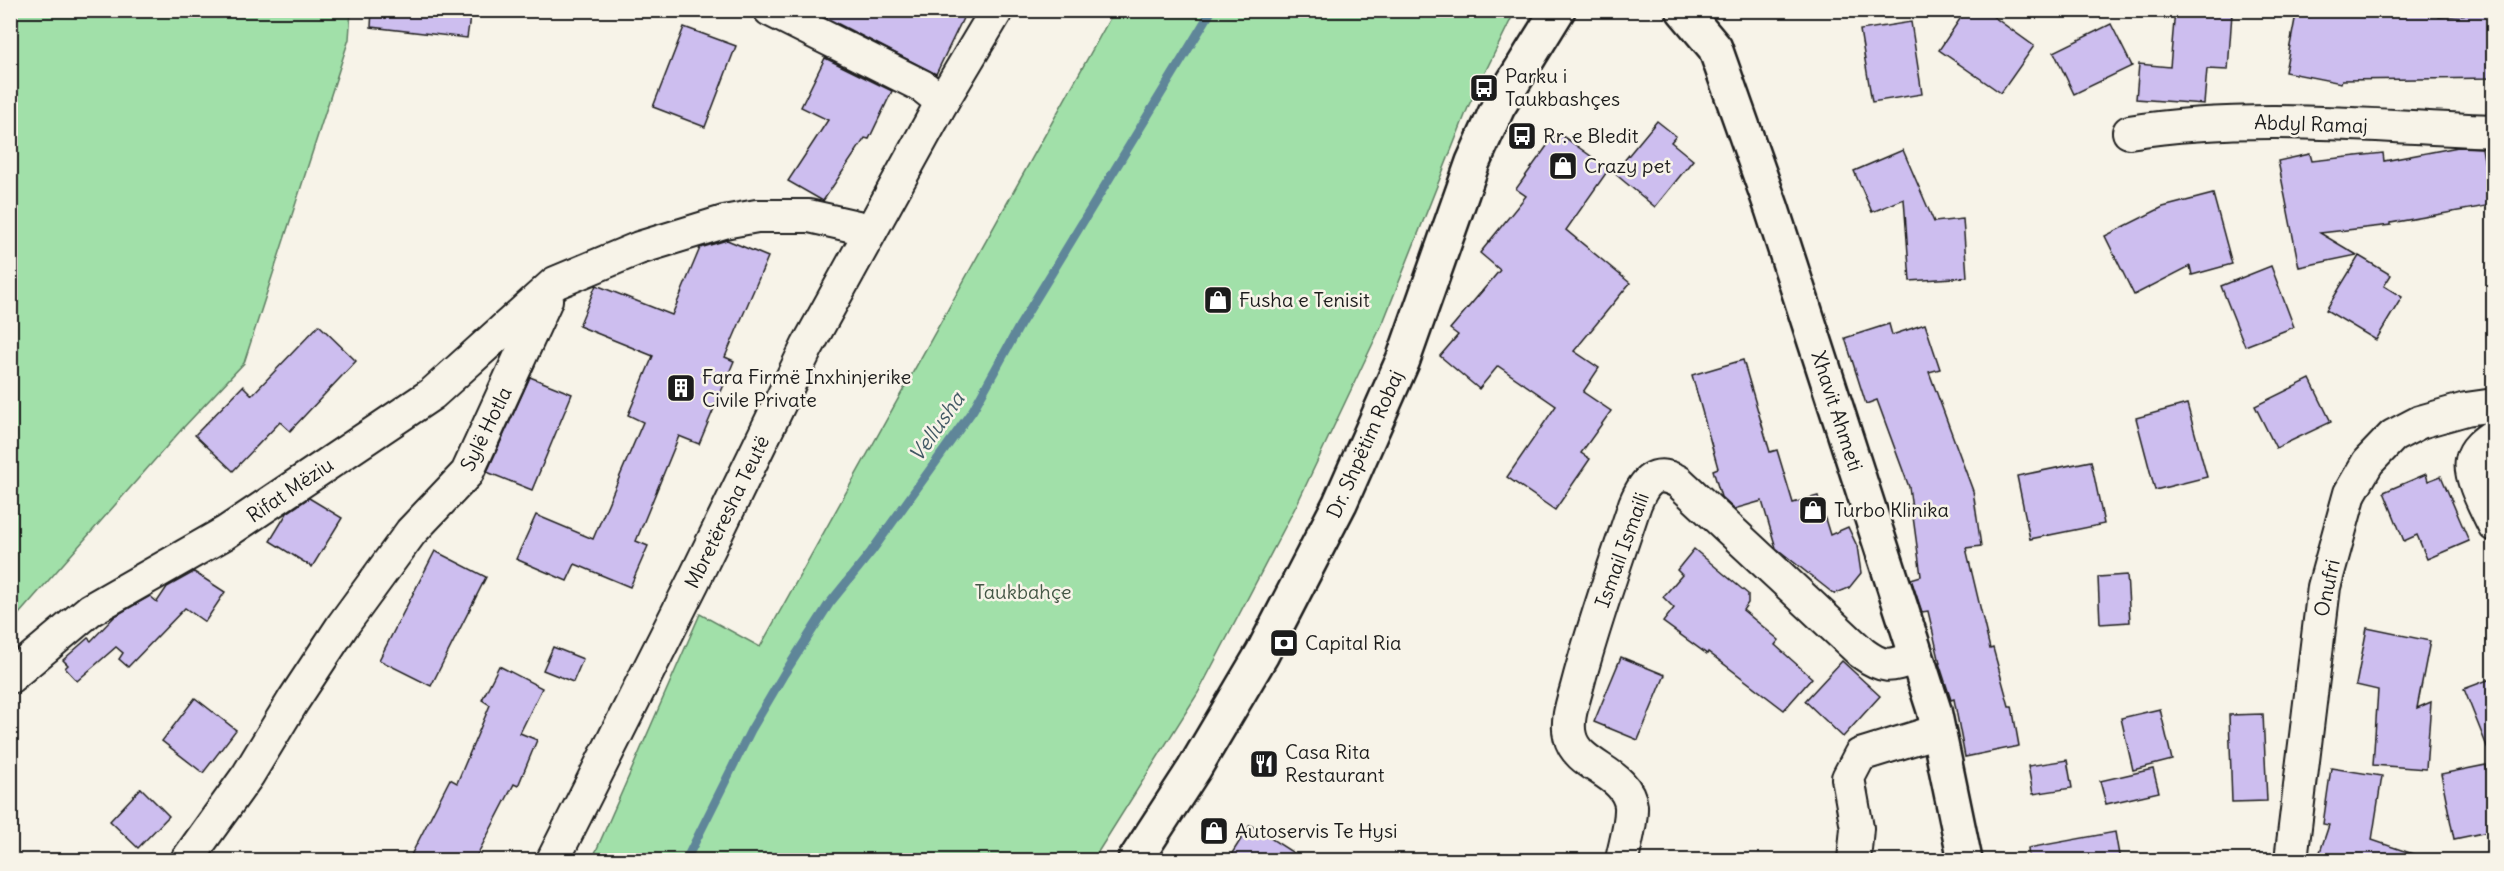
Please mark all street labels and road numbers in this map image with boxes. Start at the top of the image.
street label: Abdyl Ramaj [2254,109,2368,138]
street label: Xhavit Ahmeti [1806,348,1869,474]
street label: Dr. Shpëtim Robaj [1321,366,1408,522]
street label: Sylë Hotla [454,383,517,475]
street label: Mbretëresha Teutë [679,431,774,592]
street label: Rifat Mëziu [242,452,338,528]
street label: Ismail Ismaili [1589,489,1654,611]
street label: Onufri [2308,557,2345,619]

